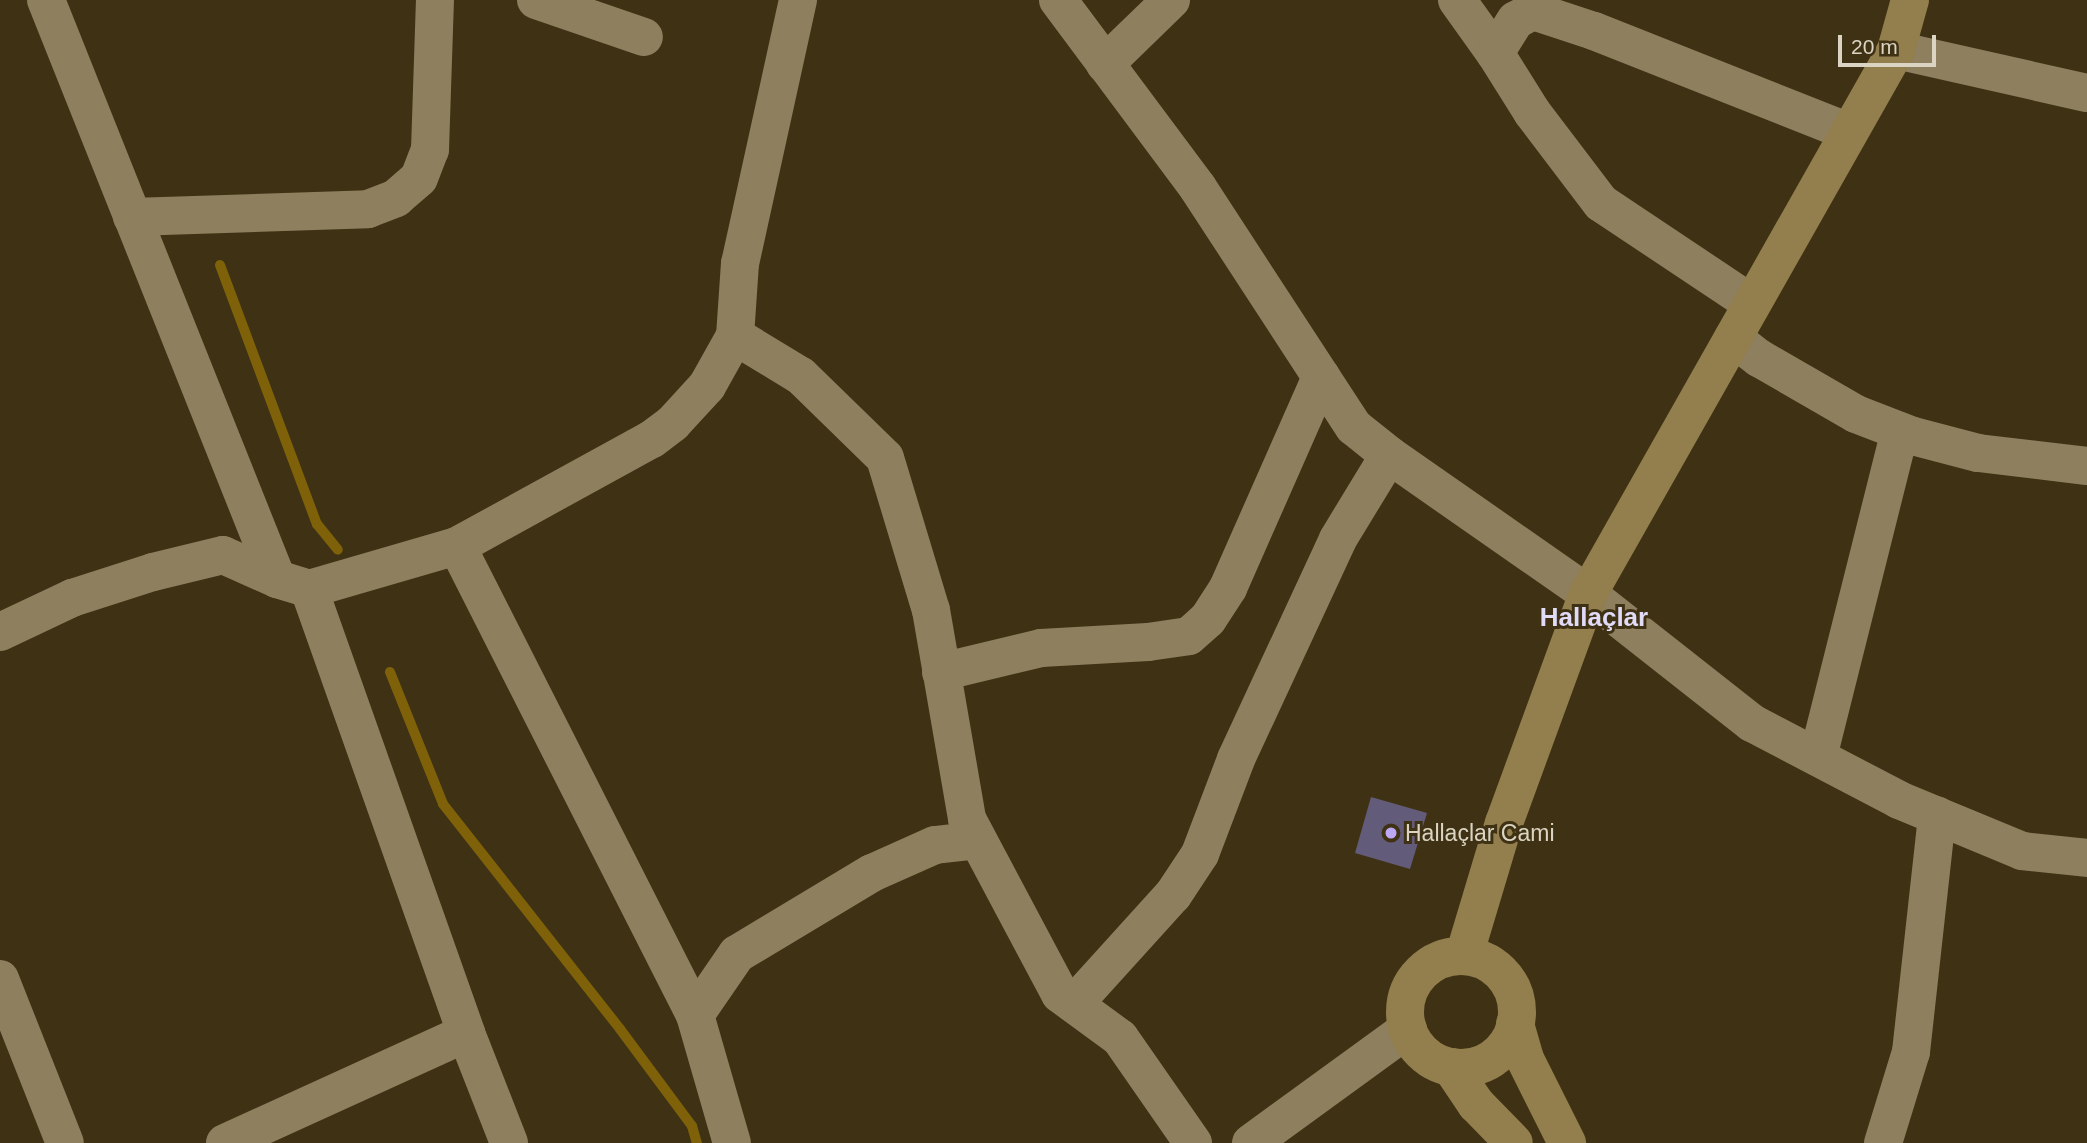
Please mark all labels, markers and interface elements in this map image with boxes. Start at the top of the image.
scale bar [1842,21,1940,65]
text: 20 m [1851,35,1898,58]
district label: Hallaçlar [1540,602,1648,634]
place label: Hallaçlar Cami [1405,819,1555,847]
marker: Hallaçlar Cami [1383,825,1399,841]

